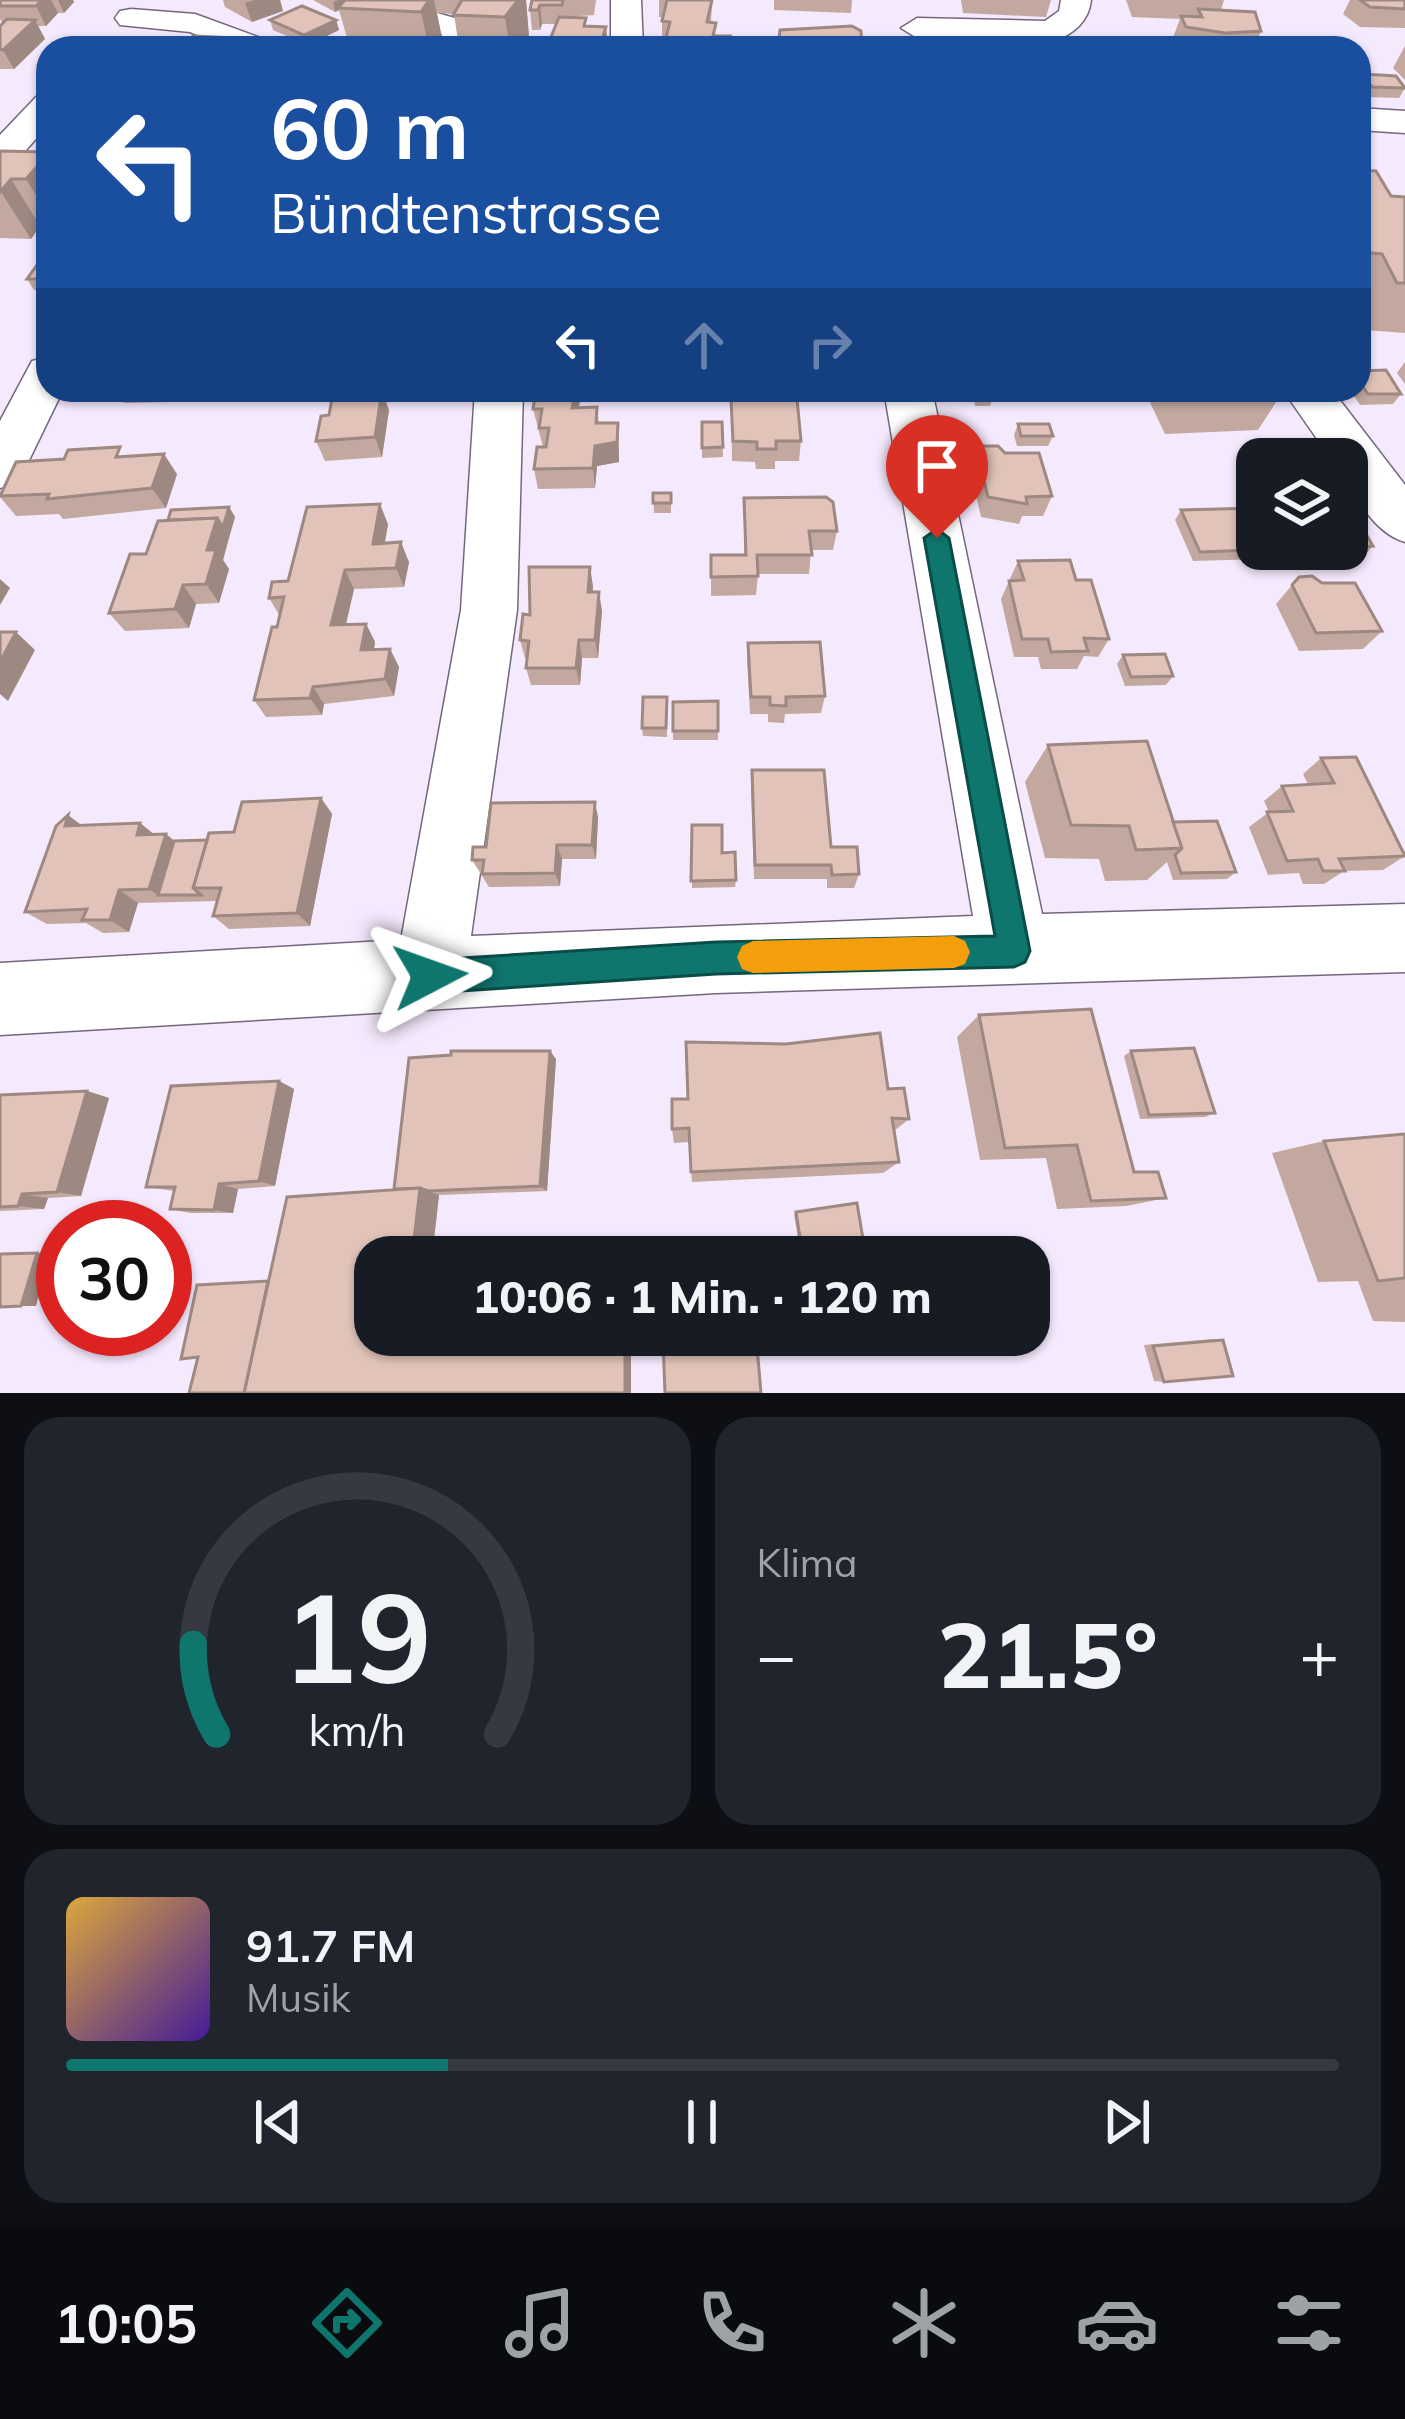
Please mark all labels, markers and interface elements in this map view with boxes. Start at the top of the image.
text: 60 m [270,75,469,180]
icon: left [72,84,228,240]
text: Bündtenstrasse [270,179,662,247]
icon: left [545,312,611,378]
icon: ahead [671,312,737,378]
icon: right [797,312,863,378]
pin [886,415,988,538]
icon: arrive [904,433,970,499]
map controls [1236,438,1368,570]
button: layers [1236,438,1368,570]
position arrow [367,913,493,1039]
speed limit sign: 30 [36,1200,192,1356]
text: 10:06 · 1 Min. · 120 m [472,1268,932,1324]
text: Klima [757,1538,857,1587]
text: 19 [282,1558,432,1714]
text: 21.5° [938,1598,1158,1711]
text: − [757,1613,796,1696]
text: + [1299,1613,1339,1696]
text: km/h [309,1703,406,1757]
text: 91.7 FM [246,1917,415,1973]
text: Musik [246,1973,351,2022]
icon: previous [245,2089,311,2155]
icon: pause [669,2089,735,2155]
icon: next [1094,2089,1160,2155]
icon: directions [305,2281,389,2365]
icon: music [498,2281,582,2365]
icon: phone [690,2281,774,2365]
icon: climate [882,2281,966,2365]
icon: car [1075,2281,1159,2365]
icon: filters [1267,2281,1351,2365]
text: 10:05 [54,2289,197,2357]

